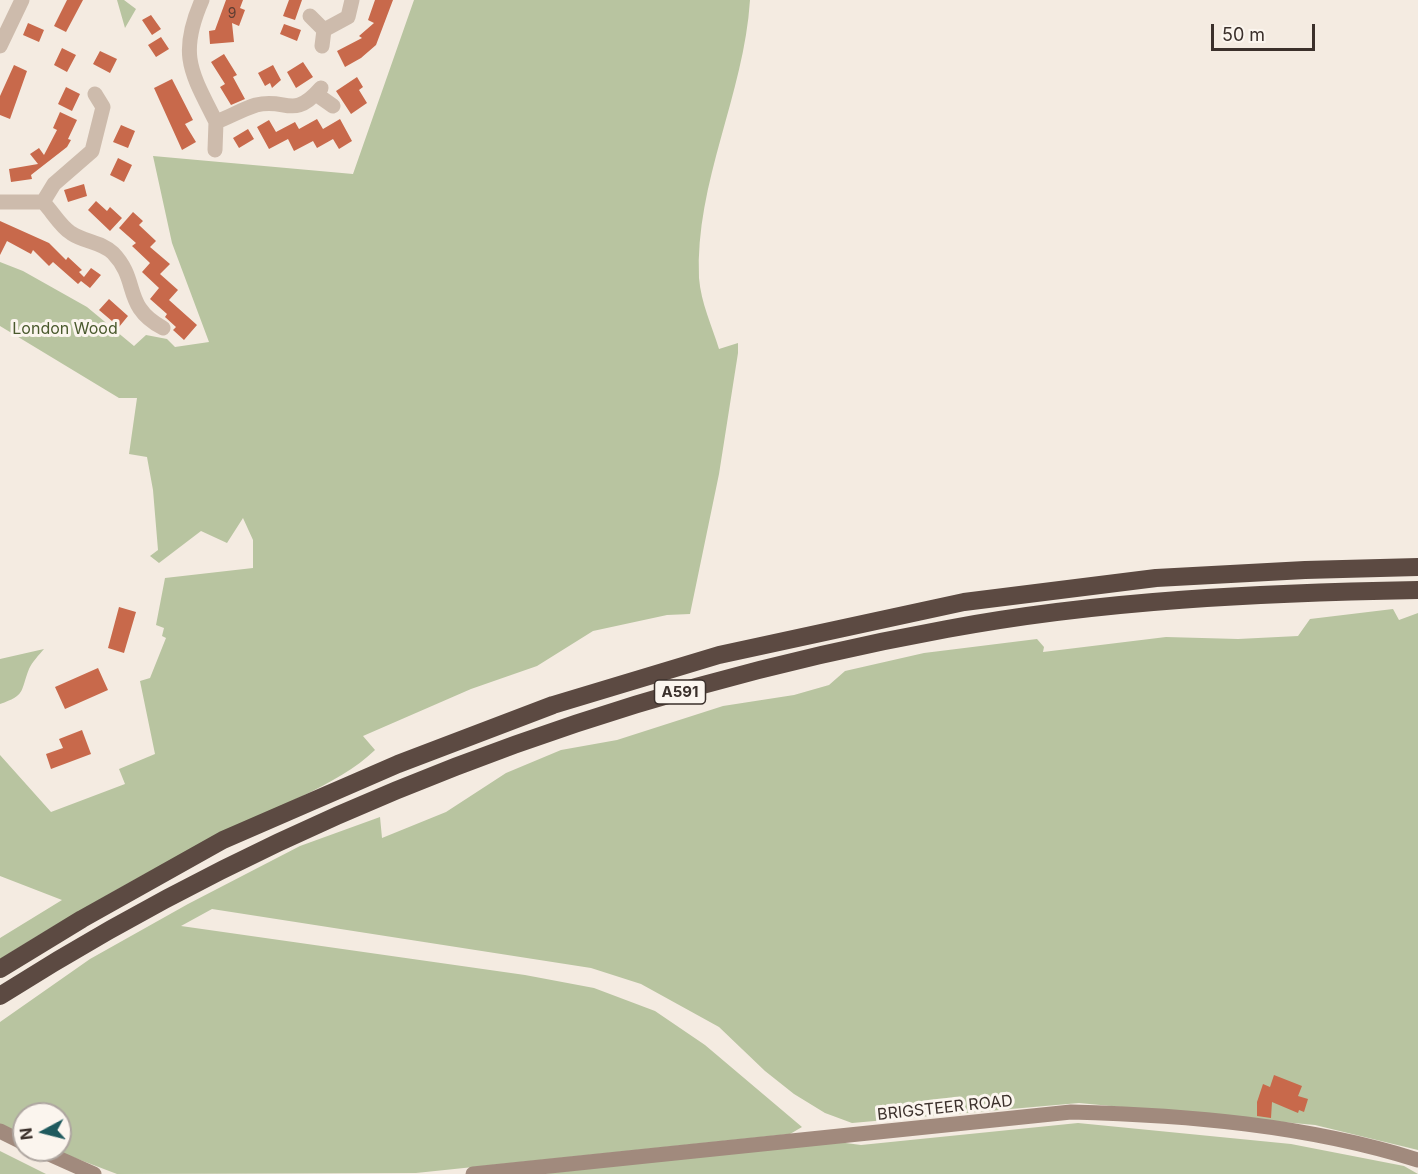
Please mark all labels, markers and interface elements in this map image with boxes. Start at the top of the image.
house number: 9 [228,6,236,22]
scale bar [1214,12,1318,50]
text: 50 m [1222,24,1265,45]
park label: London Wood [12,319,118,339]
road number: A591 [654,680,706,704]
street label: BRIGSTEER ROAD [876,1091,1014,1125]
north arrow [12,1102,72,1162]
text: N [15,1127,37,1141]

